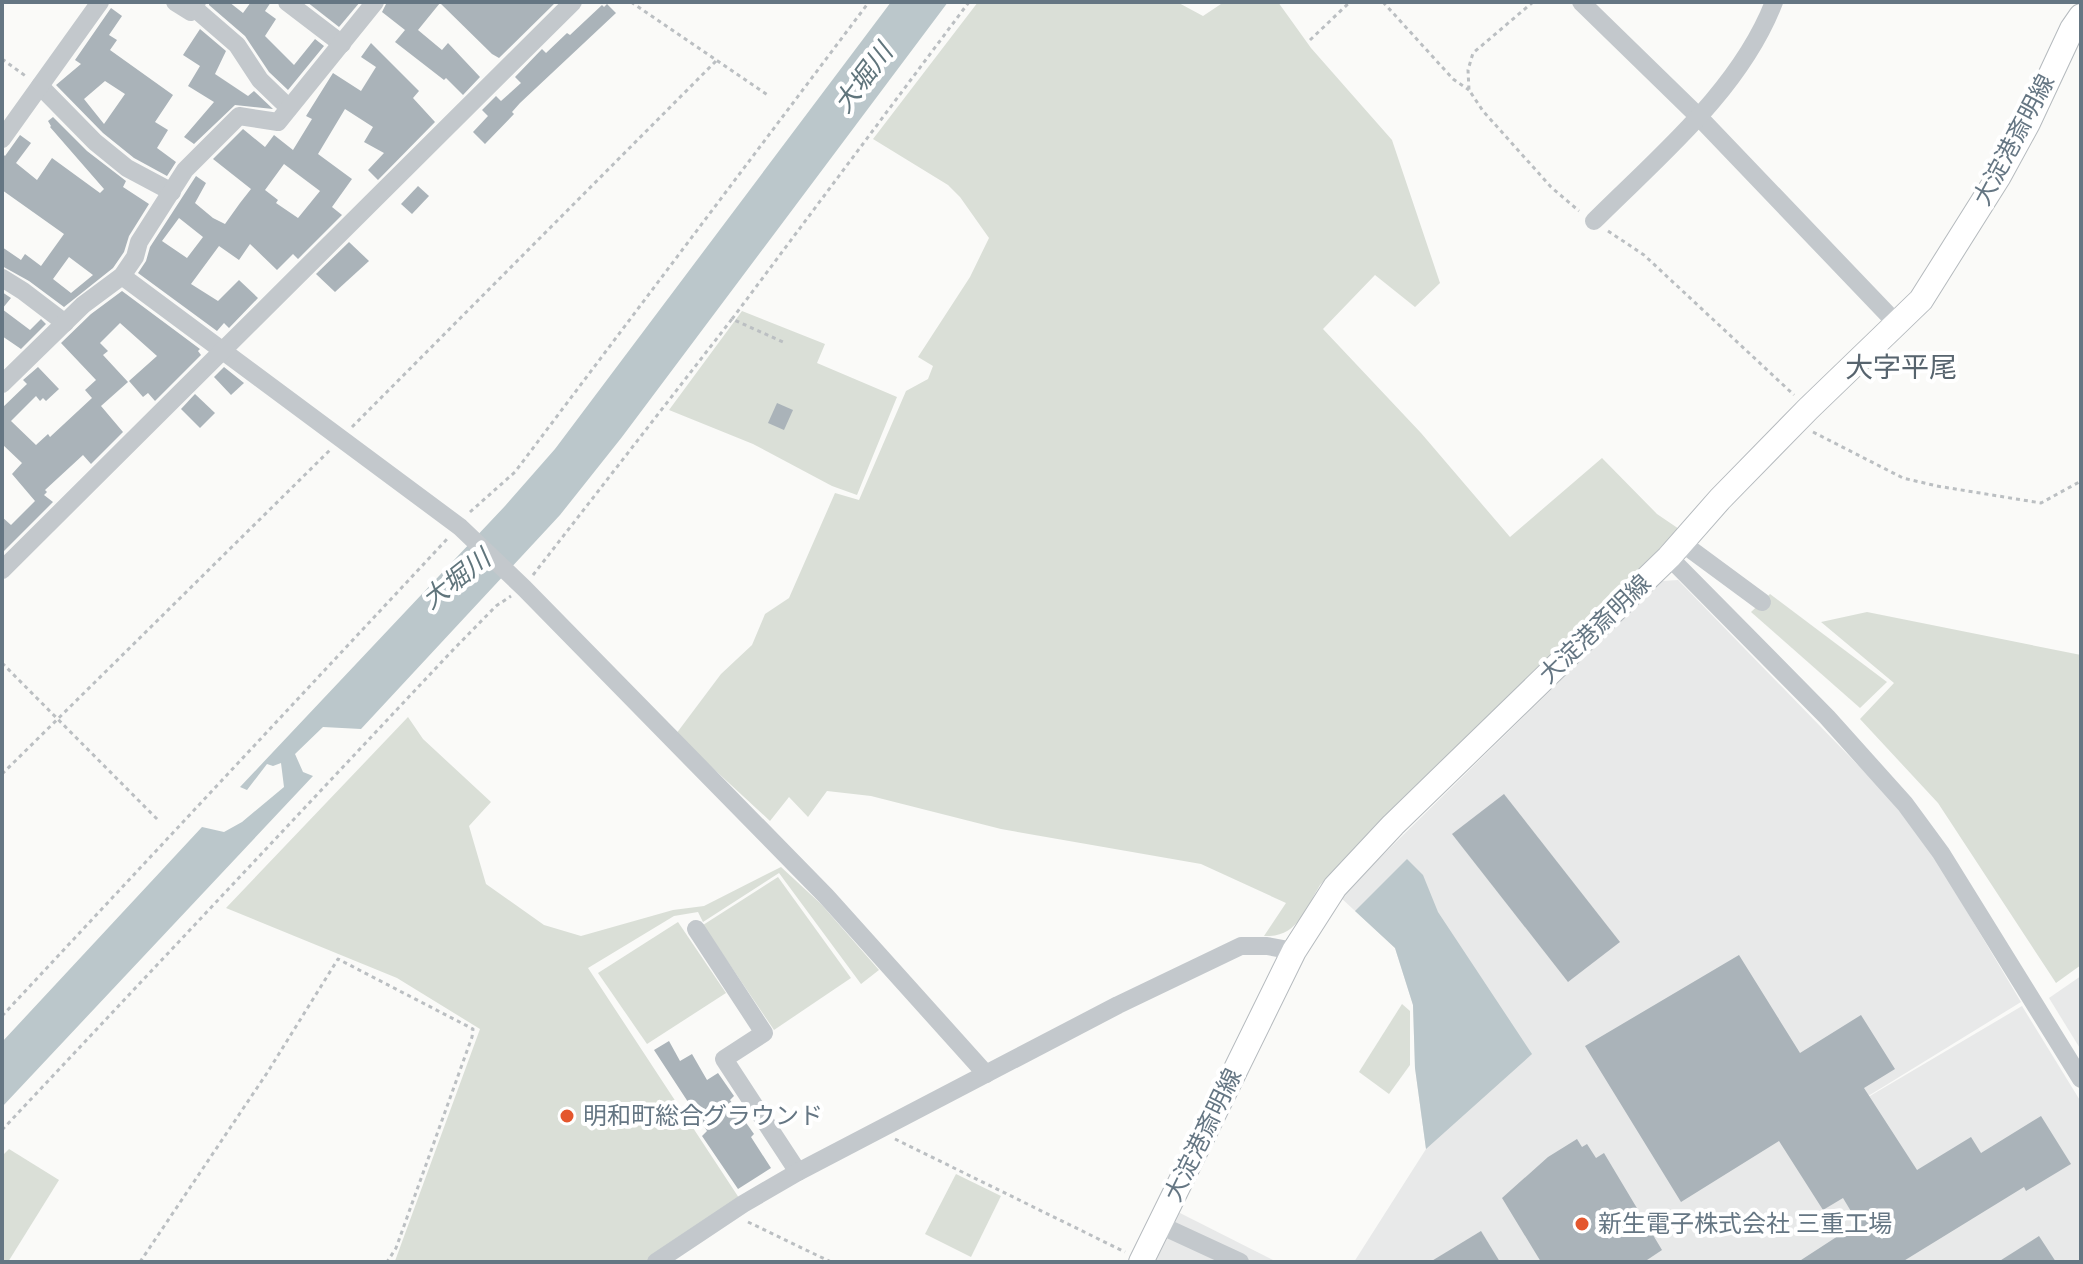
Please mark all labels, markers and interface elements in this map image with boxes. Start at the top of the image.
water label: 大堀川 [826,34,903,120]
street label: 大淀港斎明線 [1966,69,2062,211]
district label: 大字平尾 [1845,349,1957,387]
water label: 大堀川 [415,540,500,617]
street label: 大淀港斎明線 [1532,567,1658,691]
street label: 大淀港斎明線 [1157,1063,1249,1207]
place label: 明和町総合グラウンド [583,1100,823,1132]
marker: 明和町総合グラウンド [558,1107,576,1125]
place label: 新生電子株式会社 三重工場 [1598,1208,1892,1240]
marker: 新生電子株式会社 三重工場 [1573,1215,1591,1233]

